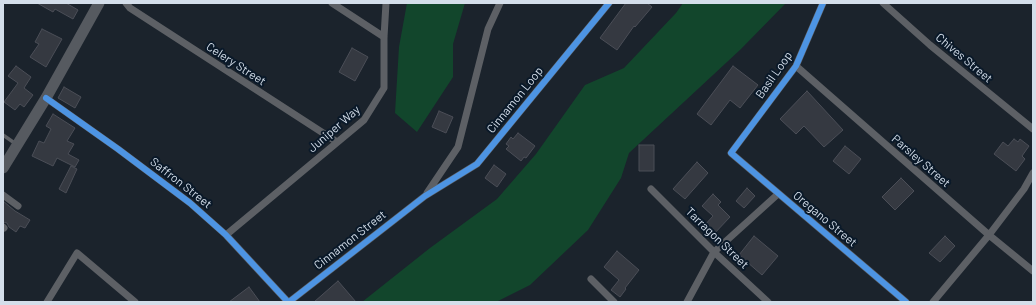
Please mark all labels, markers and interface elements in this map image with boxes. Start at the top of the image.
street label: Chives Street [933,30,995,86]
street label: Celery Street [203,39,269,89]
street label: Basil Loop [753,49,795,101]
street label: Cinnamon Loop [484,64,546,136]
street label: Juniper Way [305,103,363,155]
street label: Parsley Street [889,132,953,190]
street label: Saffron Street [147,155,215,211]
street label: Oregano Street [790,188,860,250]
street label: Tarragon Street [682,204,752,272]
street label: Cinnamon Street [311,207,389,273]

